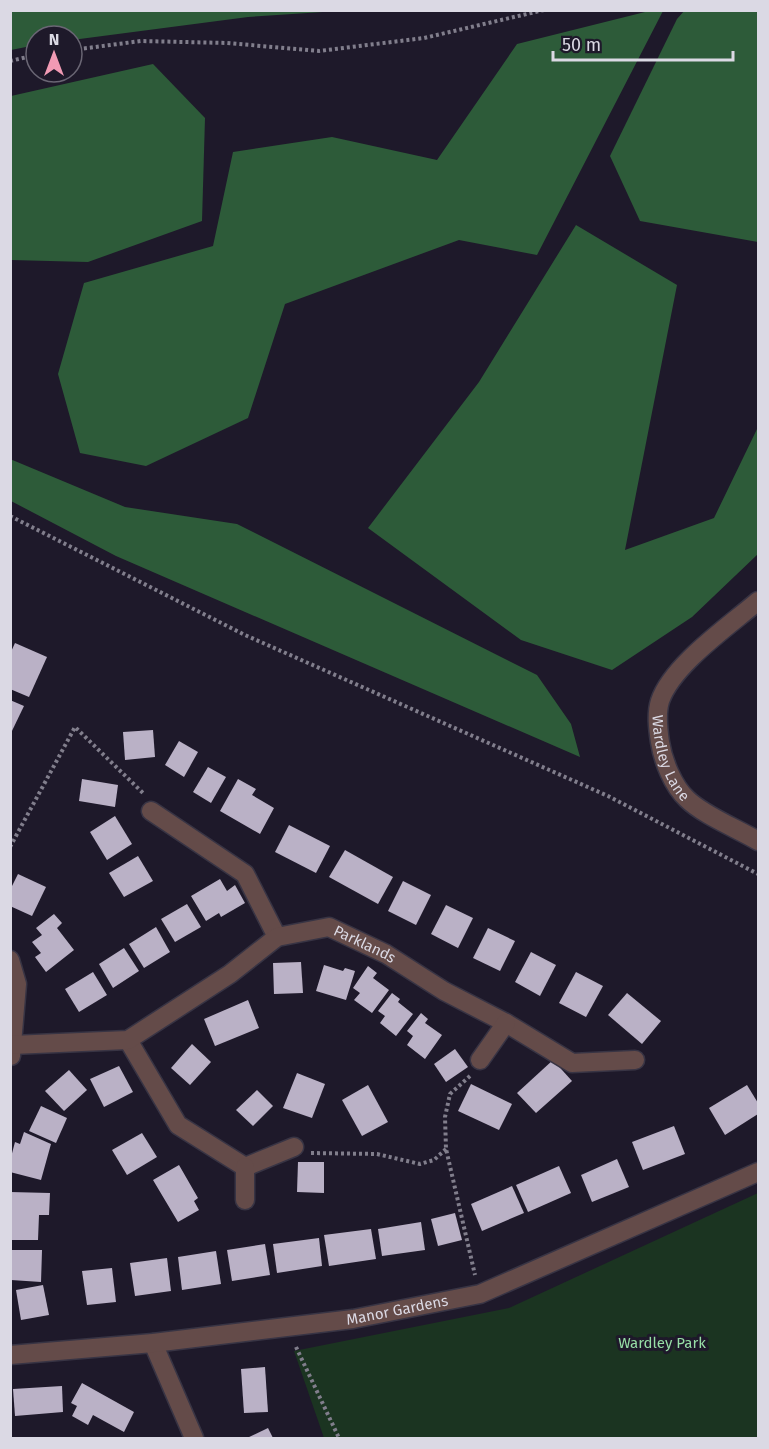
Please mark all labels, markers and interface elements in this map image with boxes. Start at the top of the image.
north arrow [24,24,84,84]
scale bar [553,24,733,62]
text: N [49,30,59,49]
text: 50 m [562,34,601,56]
street label: Wardley Lane [649,715,693,805]
street label: Parklands [331,922,399,967]
street label: Manor Gardens [345,1292,450,1329]
park label: Wardley Park [618,1334,706,1352]

